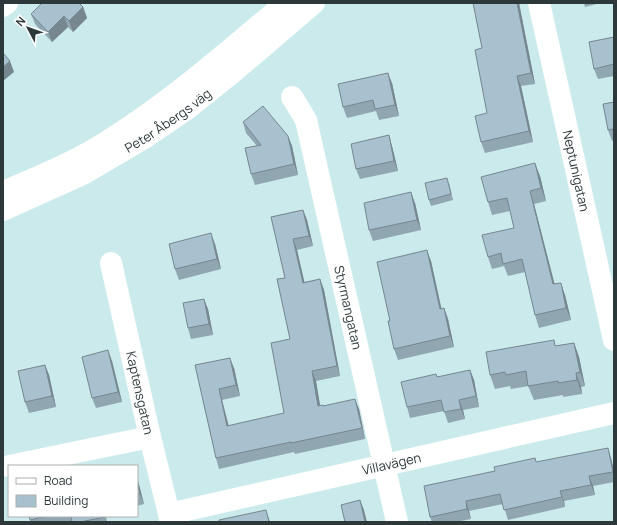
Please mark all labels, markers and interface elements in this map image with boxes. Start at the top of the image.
north arrow [8,8,48,48]
text: N [12,13,28,29]
street label: Peter Åbergs väg [121,84,215,157]
street label: Neptunigatan [559,128,594,213]
street label: Styrmangatan [330,264,367,351]
street label: Kaptensgatan [122,349,158,436]
street label: Villavägen [360,448,423,479]
legend [8,465,138,517]
text: Road [44,472,72,489]
text: Building [44,492,88,509]

